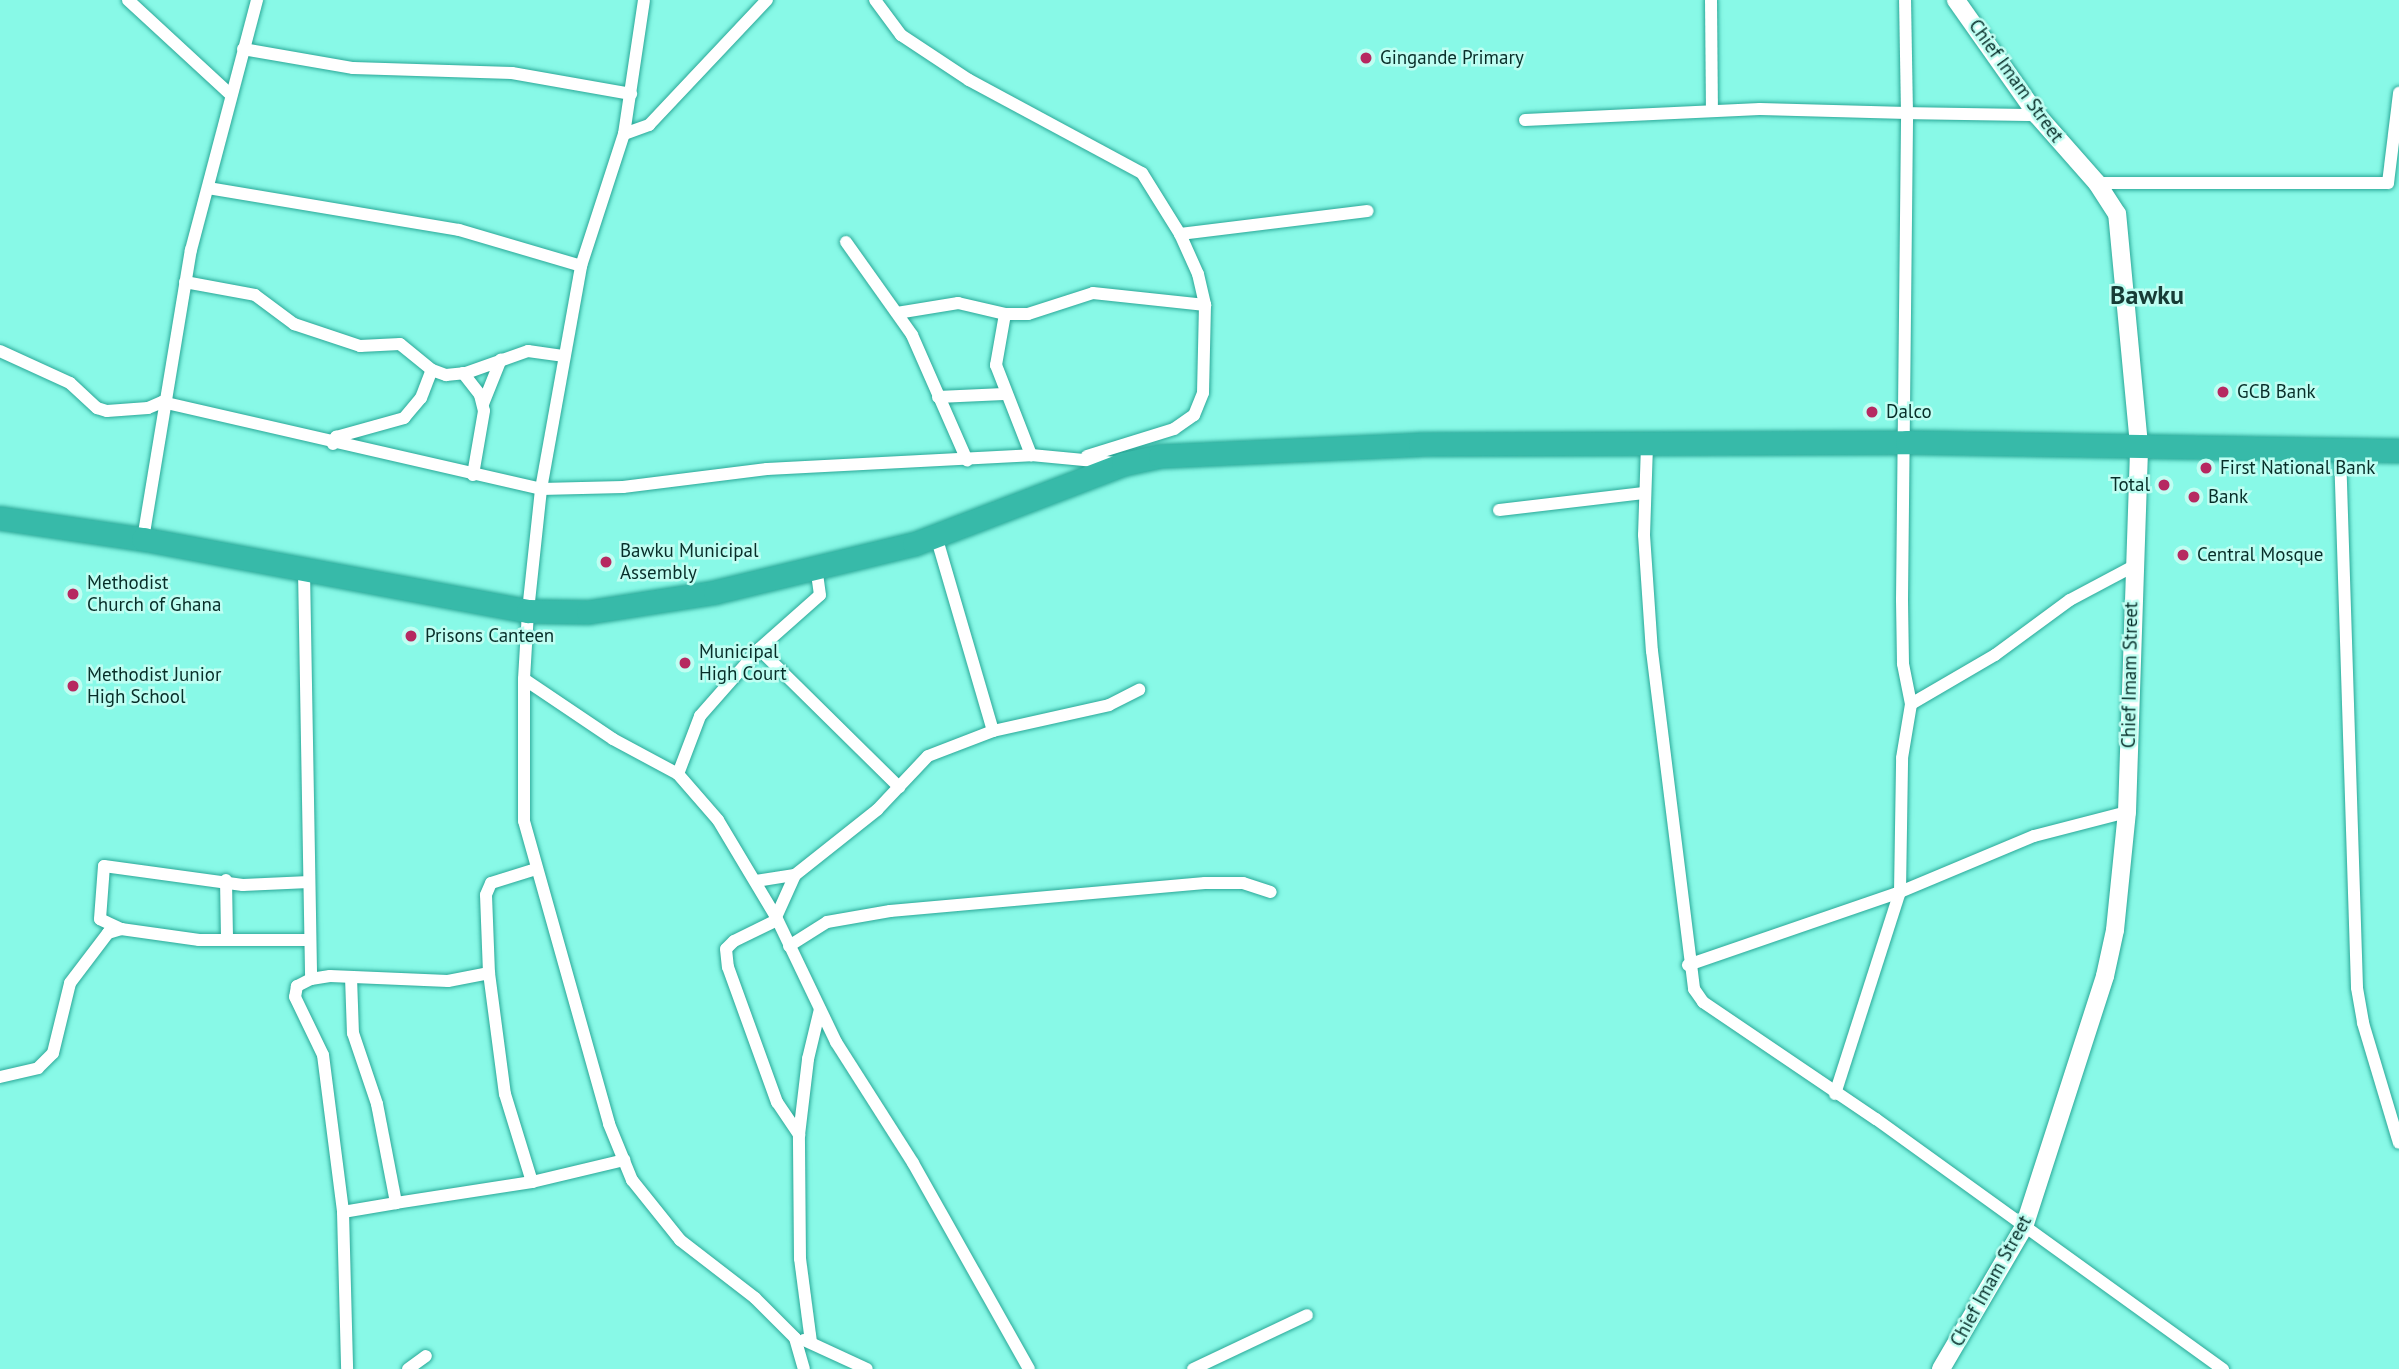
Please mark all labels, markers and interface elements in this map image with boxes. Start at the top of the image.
street label: Chief Imam Street [1964,15,2068,147]
place label: Gingande Primary [1380,47,1524,69]
marker: Gingande Primary [1358,50,1374,66]
district label: Bawku [2110,279,2184,311]
place label: GCB Bank [2237,381,2316,403]
marker: GCB Bank [2215,384,2231,400]
place label: Dalco [1886,401,1932,423]
marker: Dalco [1864,404,1880,420]
place label: First National Bank [2220,457,2375,479]
marker: First National Bank [2198,460,2214,476]
place label: Total [2110,474,2150,496]
marker: Total [2156,477,2172,493]
place label: Bank [2208,486,2248,508]
marker: Bank [2186,489,2202,505]
place label: Bawku Municipal Assembly [620,540,759,584]
place label: Central Mosque [2197,544,2323,566]
marker: Central Mosque [2175,547,2191,563]
marker: Bawku Municipal Assembly [598,554,614,570]
place label: Methodist Church of Ghana [87,572,221,616]
marker: Methodist Church of Ghana [65,586,81,602]
street label: Chief Imam Street [2117,602,2143,748]
place label: Prisons Canteen [425,625,554,647]
marker: Prisons Canteen [403,628,419,644]
place label: Municipal High Court [699,641,787,685]
marker: Municipal High Court [677,655,693,671]
place label: Methodist Junior High School [87,664,221,708]
marker: Methodist Junior High School [65,678,81,694]
street label: Chief Imam Street [1946,1211,2036,1351]

